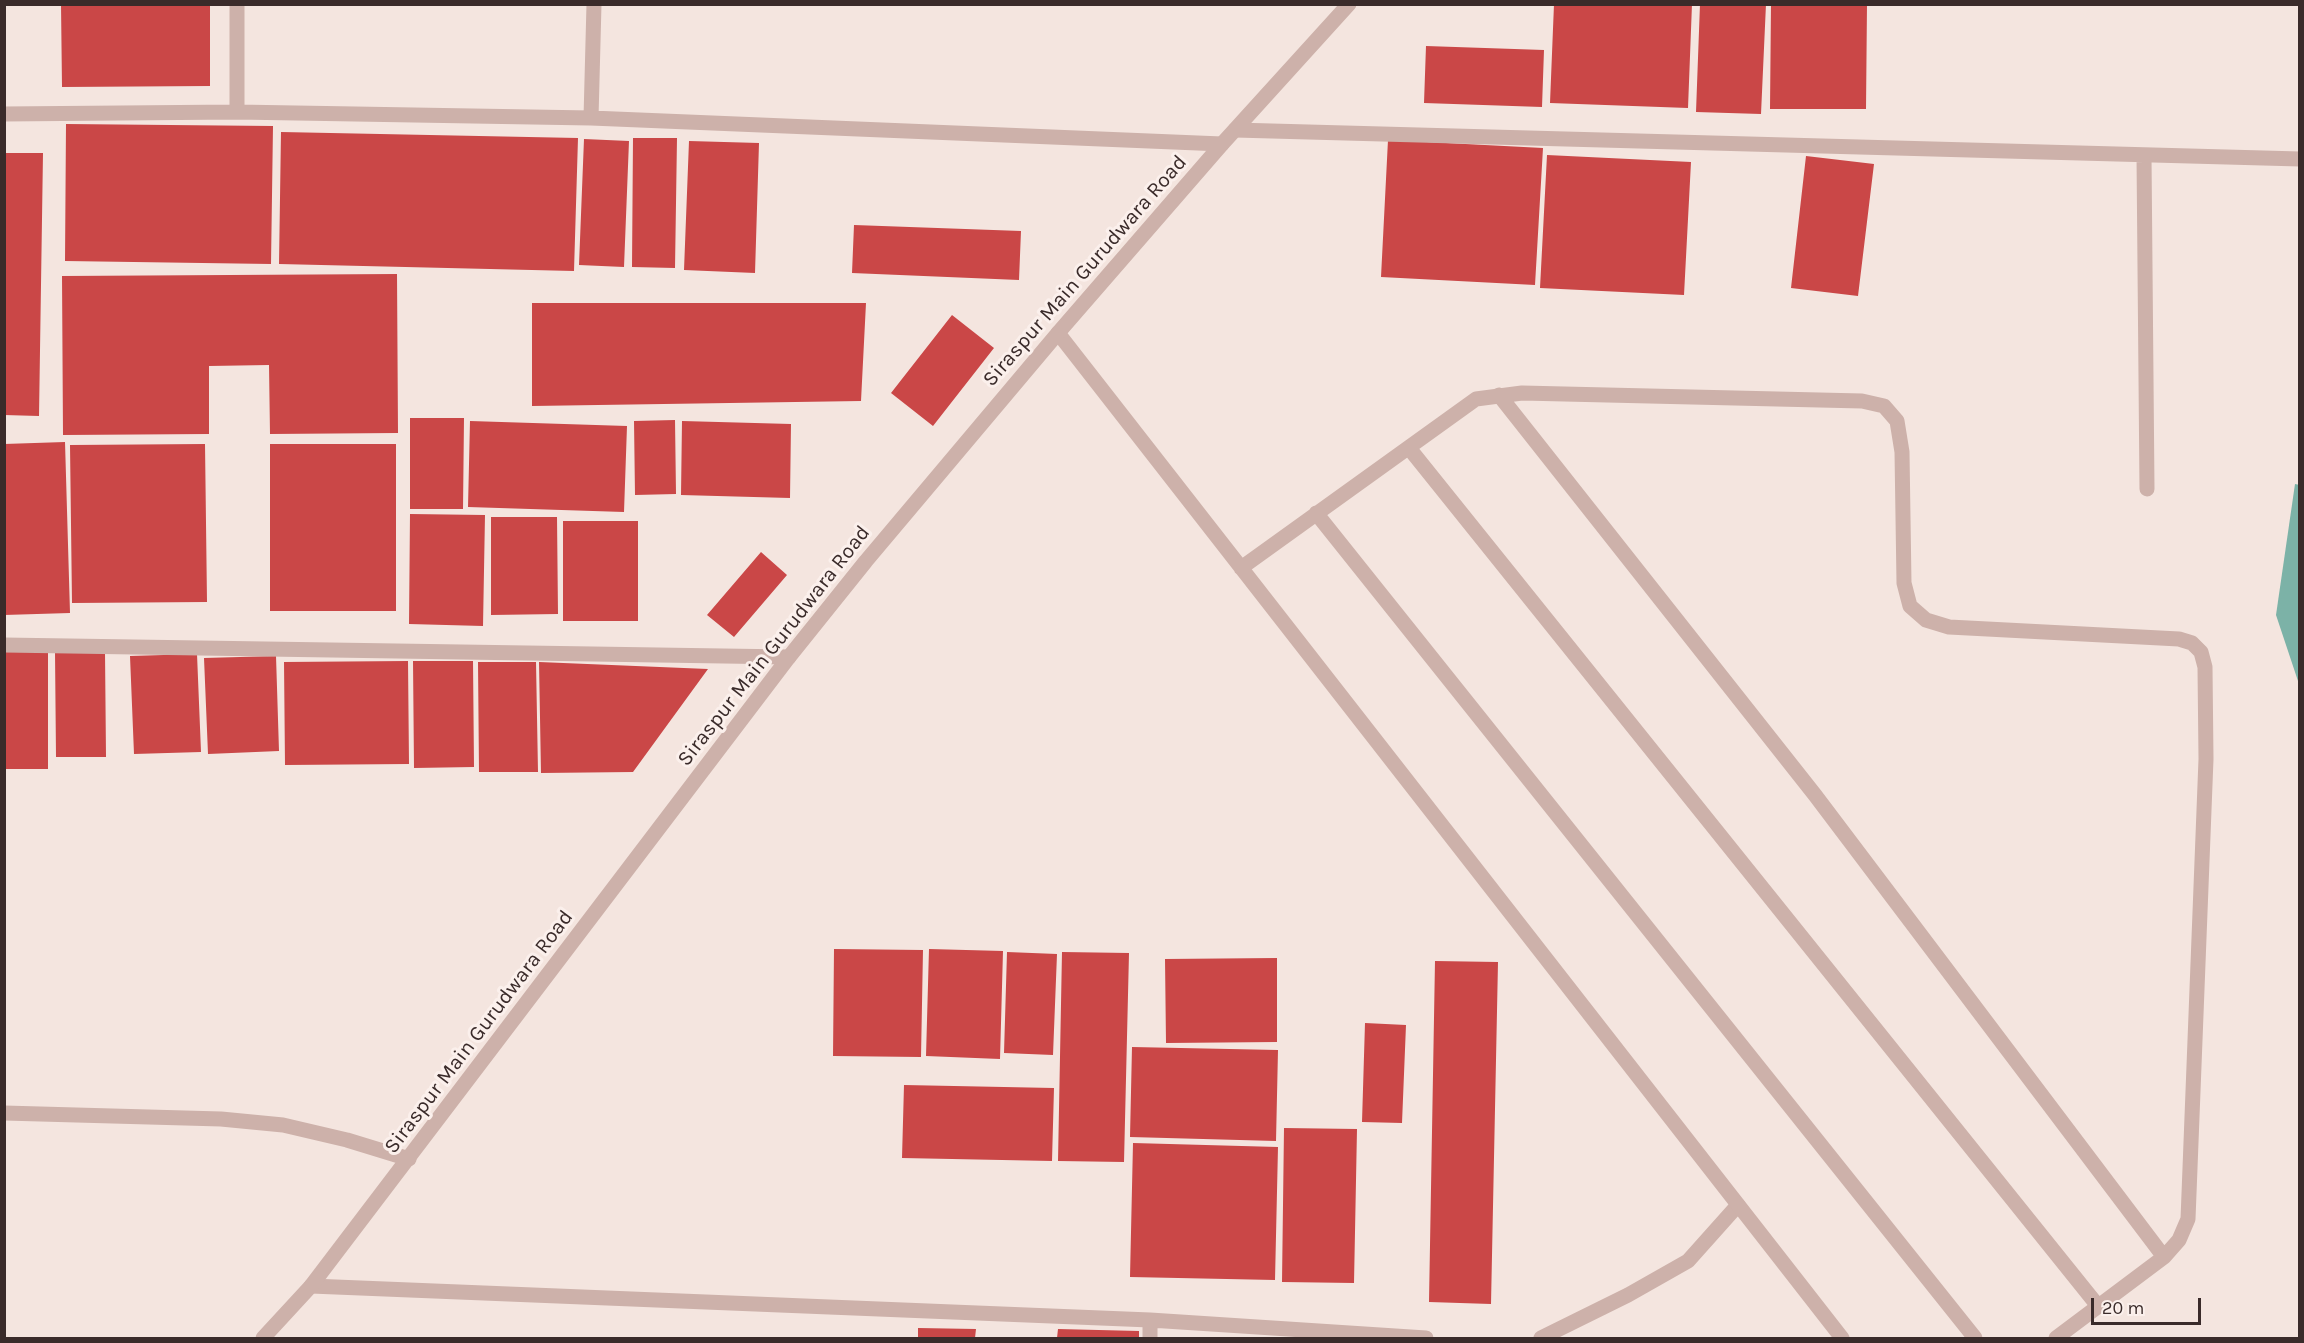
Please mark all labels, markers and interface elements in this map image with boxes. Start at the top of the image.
street label: Siraspur Main Gurudwara Road [978,150,1192,392]
street label: Siraspur Main Gurudwara Road [672,521,876,771]
street label: Siraspur Main Gurudwara Road [379,905,579,1159]
scale bar [2094,1286,2204,1324]
text: 20 m [2102,1297,2144,1319]

